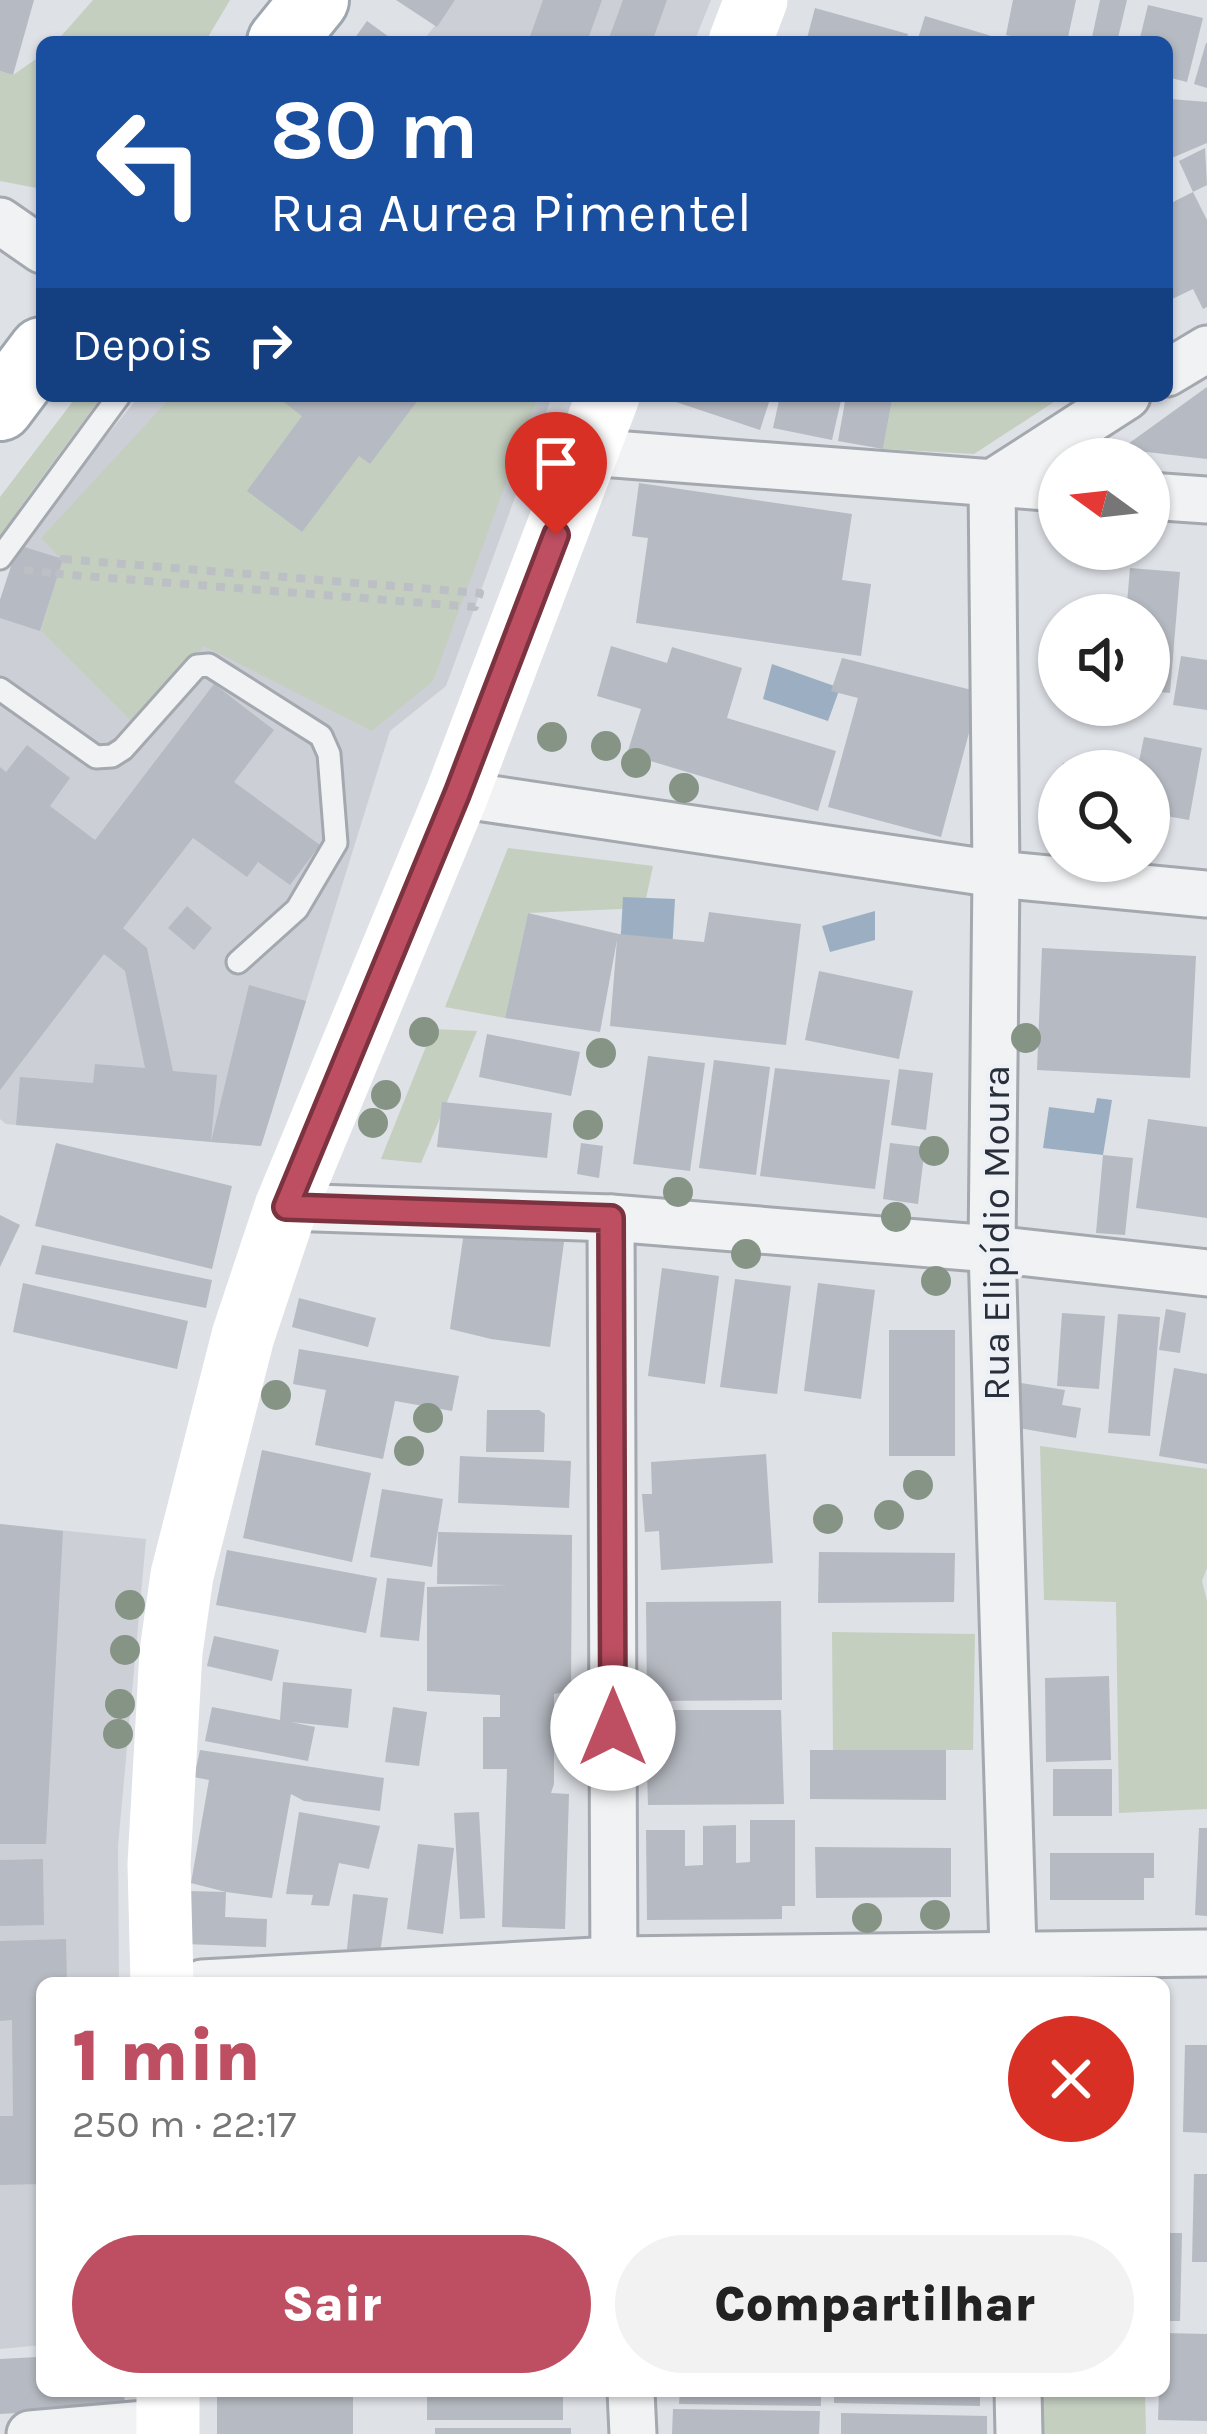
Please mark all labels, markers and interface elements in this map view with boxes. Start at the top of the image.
text: 80 m [270,81,478,179]
icon: left [72,84,228,240]
text: Rua Aurea Pimentel [270,181,752,245]
icon: right [237,312,303,378]
text: Depois [72,319,213,371]
pin [505,412,607,535]
icon: arrive [523,430,589,496]
north arrow [1038,438,1170,570]
map controls [1038,438,1170,882]
button: sound [1038,594,1170,726]
button: search [1038,750,1170,882]
street label: Rua Elipídio Moura [973,1065,1019,1401]
position arrow [550,1665,676,1791]
text: 1 min [72,2014,261,2098]
button: close [1008,2016,1134,2142]
text: 250 m · 22:17 [72,2101,296,2147]
button: Sair [72,2235,591,2373]
button: Compartilhar [615,2235,1134,2373]

